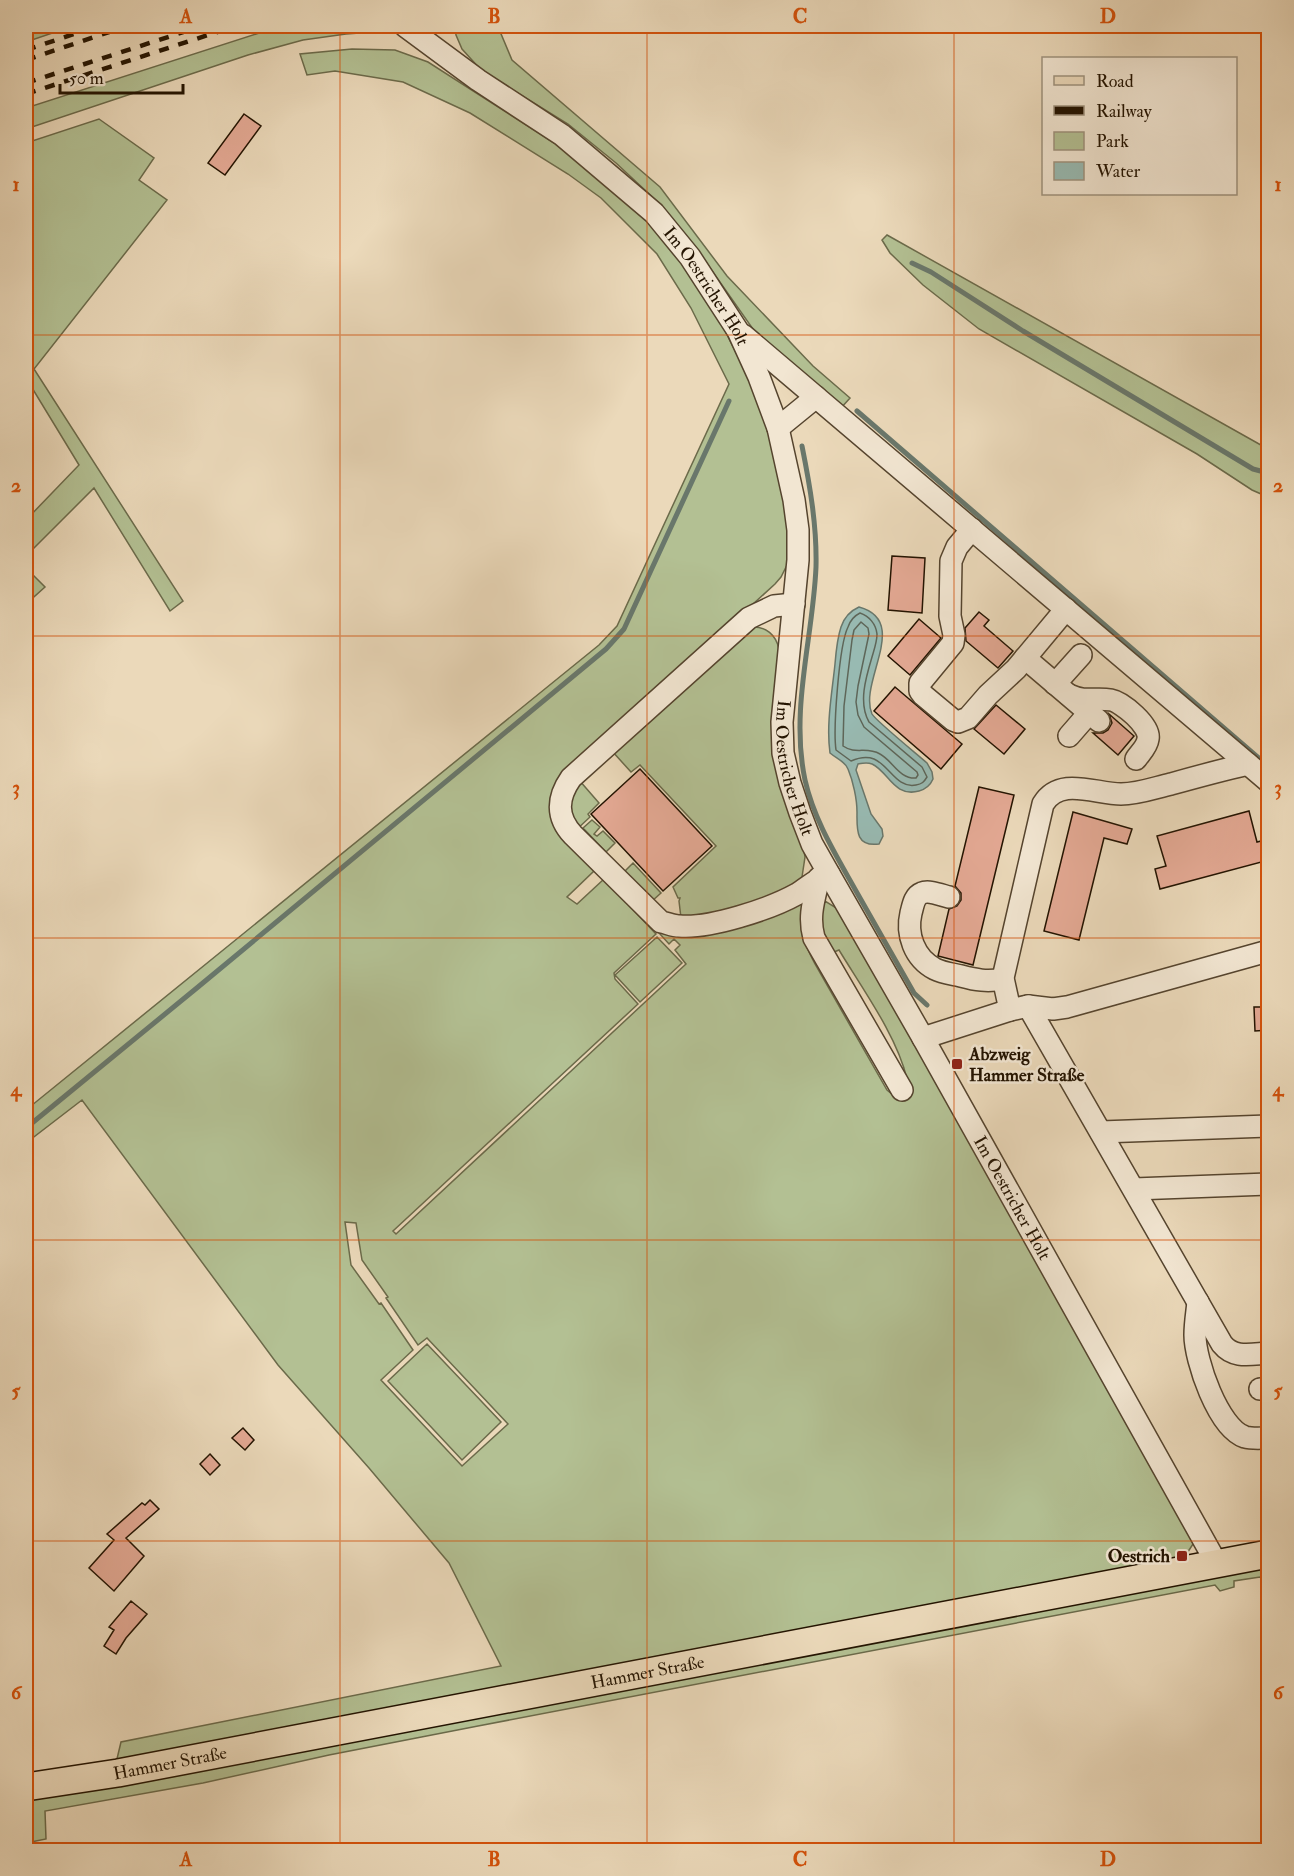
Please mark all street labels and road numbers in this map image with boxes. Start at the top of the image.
street label: Im Oestricher Holt [658,222,754,349]
street label: Im Oestricher Holt [770,699,819,839]
street label: Im Oestricher Holt [968,1132,1056,1264]
street label: Hammer Straße [589,1650,707,1695]
street label: Hammer Straße [111,1741,229,1786]

